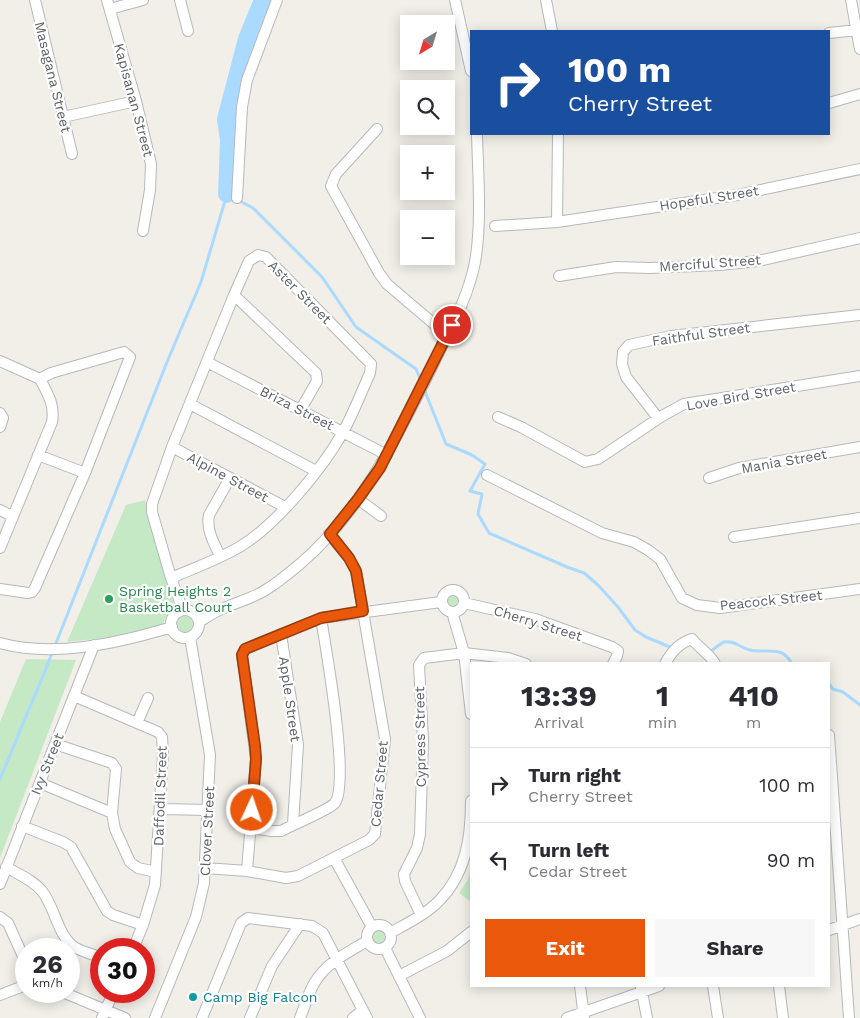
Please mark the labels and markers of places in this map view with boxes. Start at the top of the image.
pin [431,304,473,346]
place label: Spring Heights 2 Basketball Court [119,583,232,615]
marker: Spring Heights 2 Basketball Court [103,593,115,605]
place label: Camp Big Falcon [203,989,317,1005]
marker: Camp Big Falcon [187,991,199,1003]

